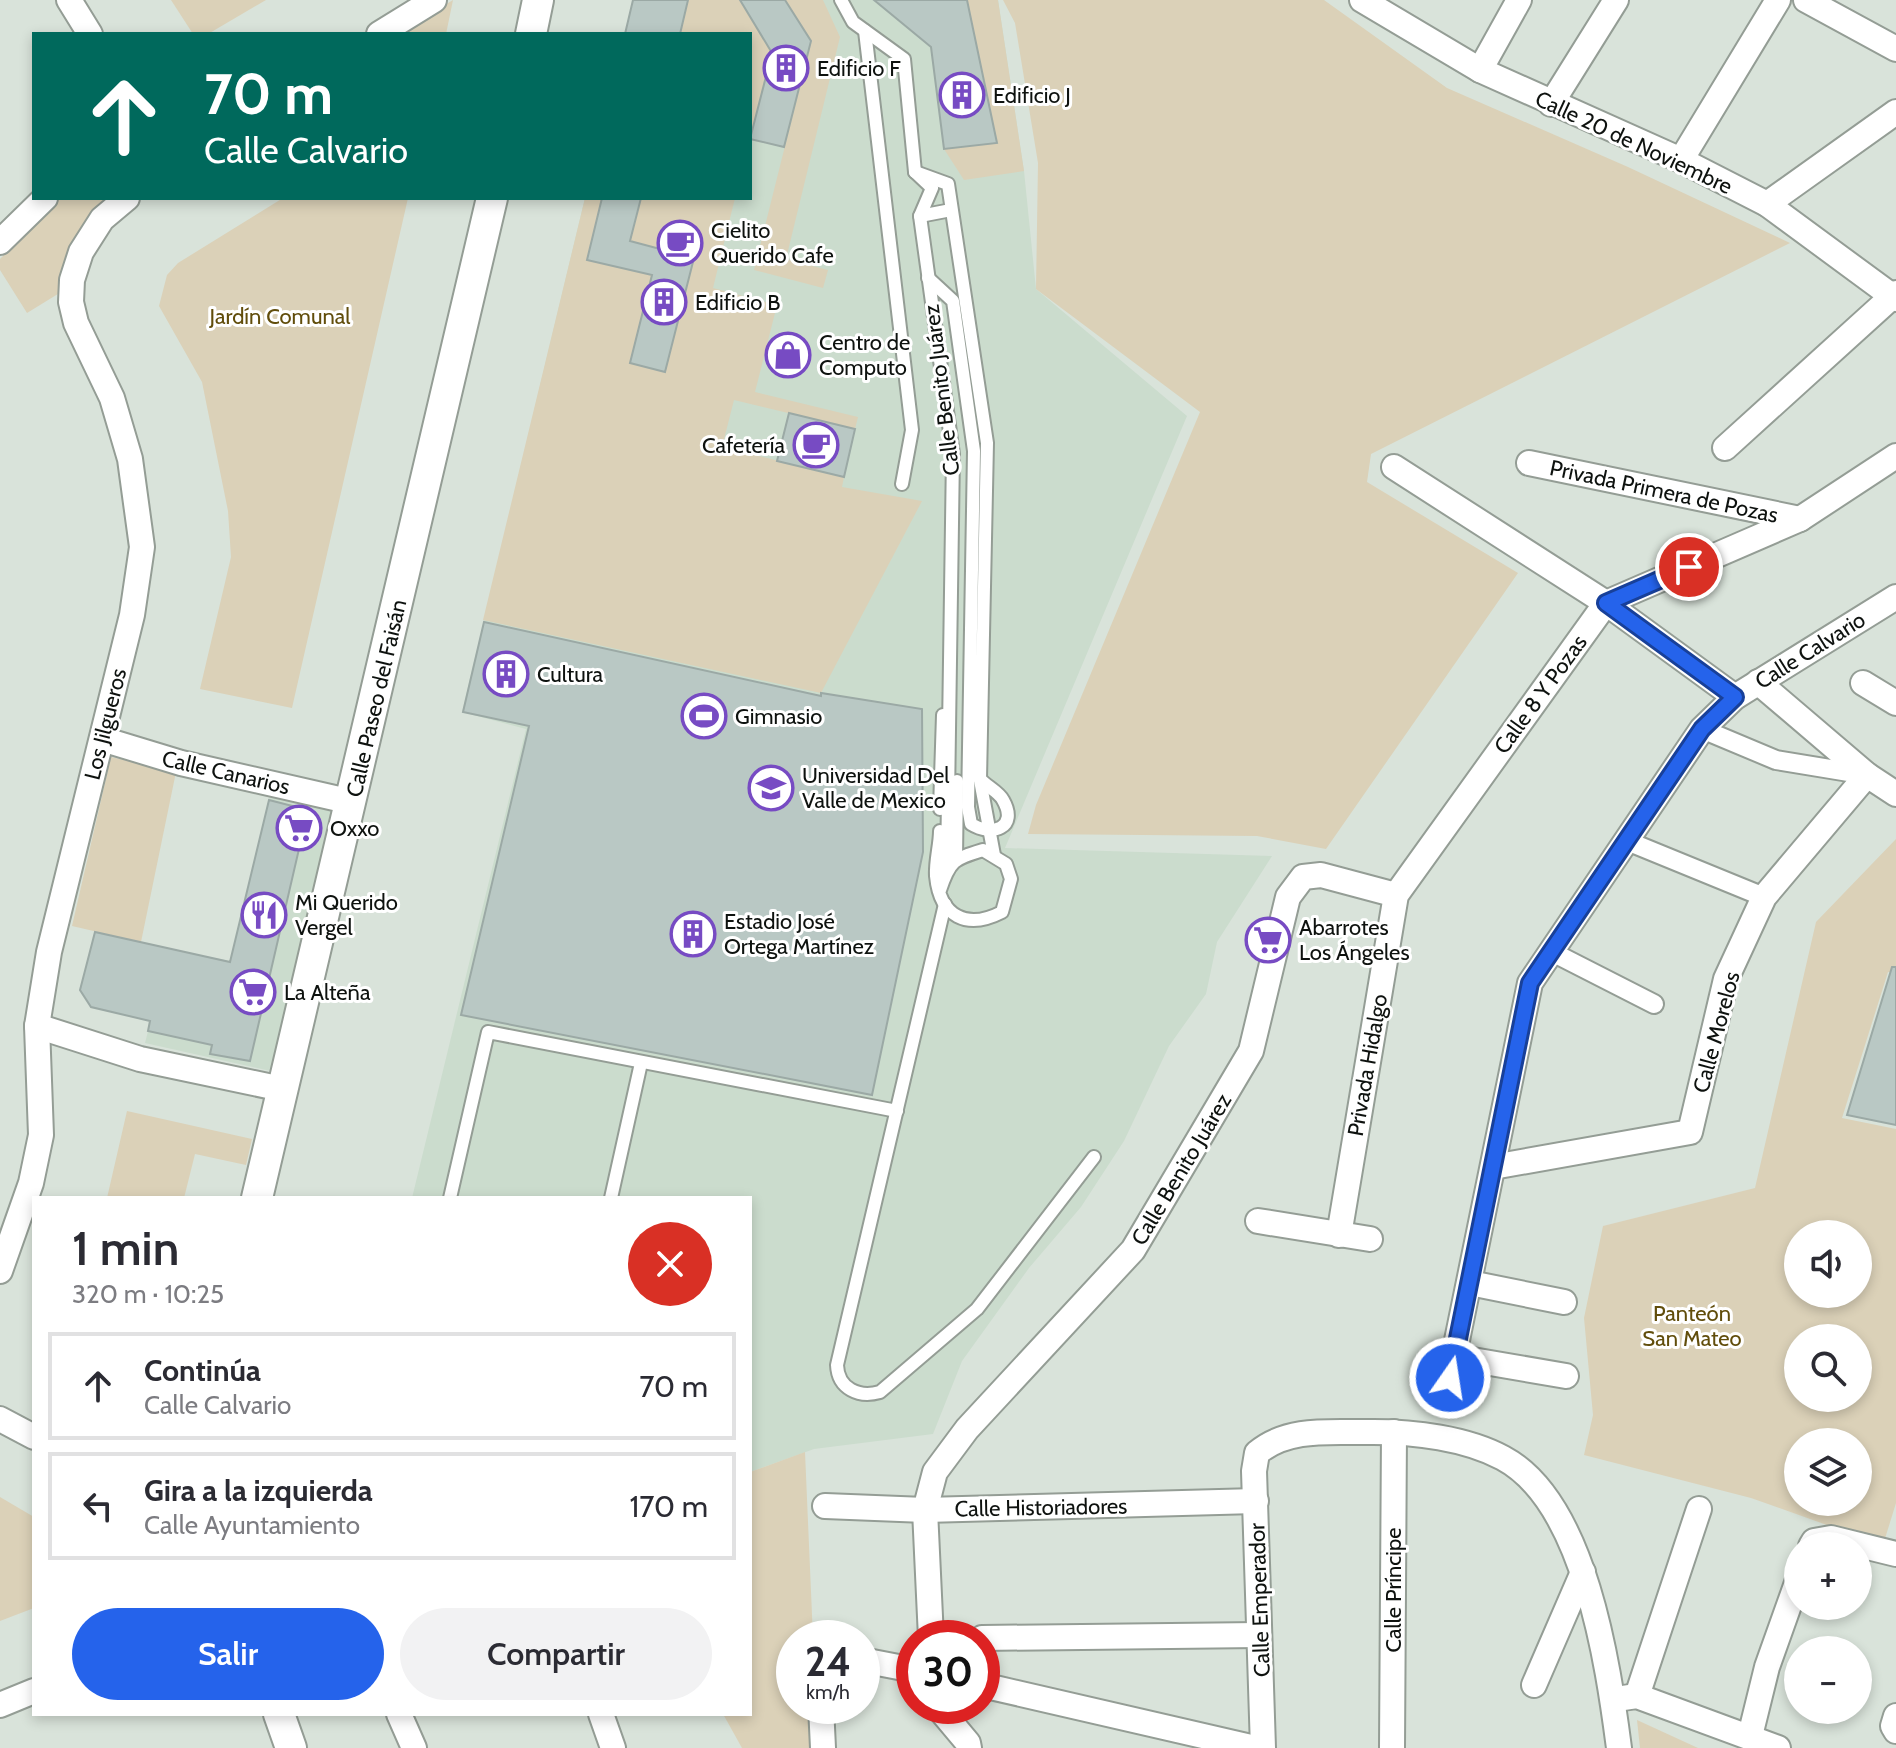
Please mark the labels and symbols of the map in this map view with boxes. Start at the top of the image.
building icon: Edificio F [762,44,810,92]
place label: Edificio F [817,55,901,82]
building icon: Edificio J [938,71,986,119]
place label: Edificio J [993,82,1071,109]
street label: Calle 20 de Noviembre [1531,85,1737,200]
place label: Cielito Querido Cafe [711,217,834,269]
cafe icon: Cielito Querido Cafe [656,219,704,267]
building icon: Edificio B [640,278,688,326]
place label: Edificio B [695,289,781,316]
park label: Jardín Comunal [209,303,351,330]
street label: Calle Benito Juárez [918,303,965,477]
place label: Centro de Computo [819,329,910,381]
shop icon: Centro de Computo [764,331,812,379]
cafe icon: Cafetería [792,421,840,469]
place label: Cafetería [702,432,785,459]
street label: Privada Primera de Pozas [1547,454,1780,529]
pin [1655,533,1723,601]
street label: Calle Paseo del Faisán [341,597,412,800]
street label: Calle Calvario [1750,606,1870,695]
street label: Calle 8 Y Pozas [1488,630,1593,759]
building icon: Cultura [482,650,530,698]
place label: Cultura [537,661,604,688]
street label: Los Jilgueros [79,666,132,783]
sports icon: Gimnasio [680,692,728,740]
place label: Gimnasio [735,703,822,730]
street label: Calle Canarios [159,745,292,800]
place label: Universidad Del Valle de Mexico [802,762,950,814]
school or university icon: Universidad Del Valle de Mexico [747,764,795,812]
supermarket icon: Oxxo [275,804,323,852]
place label: Oxxo [330,815,379,842]
place label: Mi Querido Vergel [295,889,398,941]
restaurant icon: Mi Querido Vergel [240,891,288,939]
place label: Estadio José Ortega Martínez [724,908,874,960]
building icon: Estadio José Ortega Martínez [669,910,717,958]
place label: Abarrotes Los Ángeles [1299,914,1409,966]
supermarket icon: Abarrotes Los Ángeles [1244,916,1292,964]
supermarket icon: La Alteña [229,968,277,1016]
street label: Calle Morelos [1687,968,1746,1096]
place label: La Alteña [284,979,371,1006]
street label: Privada Hidalgo [1342,992,1393,1138]
street label: Calle Benito Juárez [1126,1089,1237,1250]
park label: Panteón San Mateo [1642,1300,1742,1352]
position arrow [1408,1336,1492,1420]
street label: Calle Historiadores [954,1492,1128,1523]
street label: Calle Emperador [1243,1523,1276,1677]
street label: Calle Príncipe [1380,1527,1407,1653]
speed limit sign: 30 [896,1620,1000,1724]

